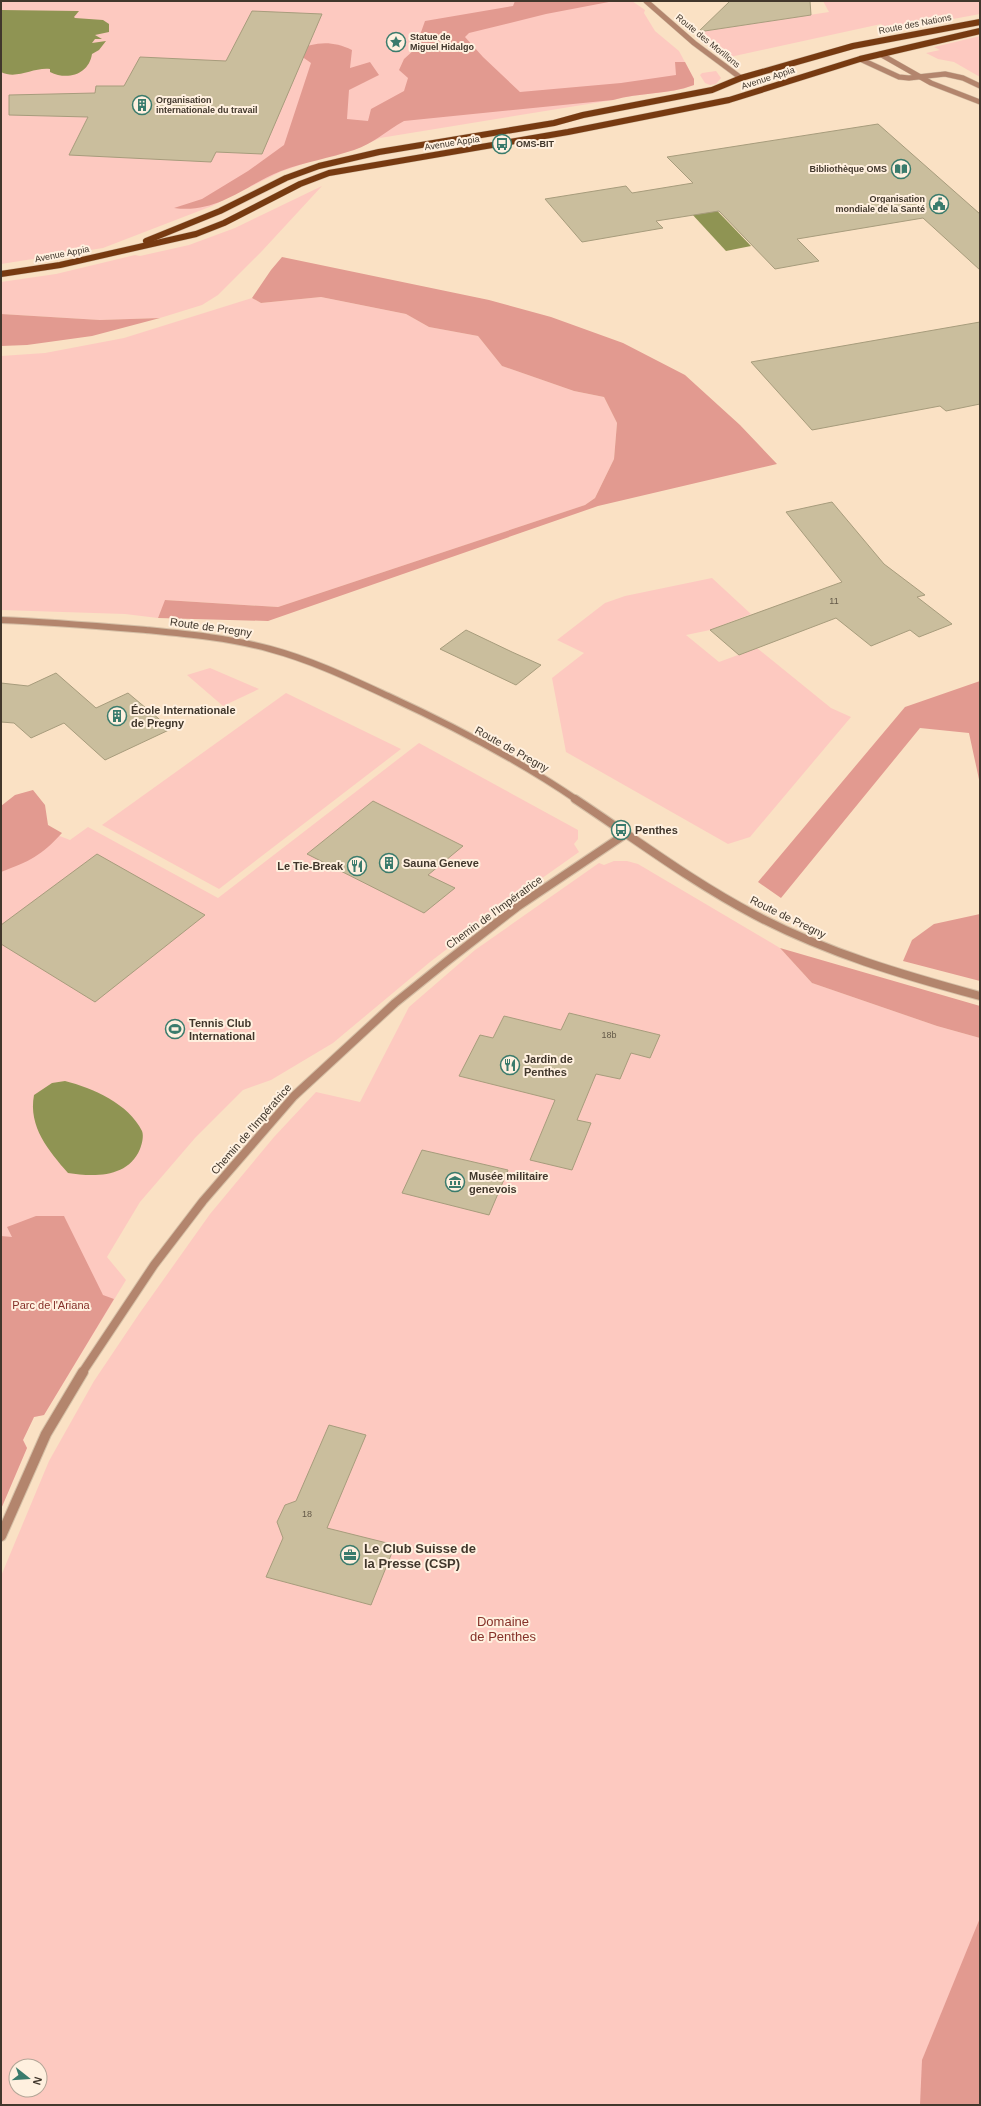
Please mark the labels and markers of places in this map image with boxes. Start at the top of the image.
place icon: Statue de Miguel Hidalgo [385,31,407,53]
place label: Statue de Miguel Hidalgo [410,32,475,52]
building icon: Organisation internationale du travail [131,94,153,116]
place label: Organisation internationale du travail [156,95,258,115]
bus stop icon: OMS-BIT [491,133,513,155]
place label: OMS-BIT [516,139,554,149]
library icon: Bibliothèque OMS [890,158,912,180]
place label: Bibliothèque OMS [810,164,887,174]
public building icon: Organisation mondiale de la Santé [928,193,950,215]
place label: Organisation mondiale de la Santé [835,194,925,214]
place label: École Internationale de Pregny [131,704,236,729]
building icon: École Internationale de Pregny [106,705,128,727]
bus stop icon: Penthes [610,819,632,841]
place label: Penthes [635,824,678,836]
building icon: Sauna Geneve [378,852,400,874]
restaurant icon: Le Tie-Break [346,855,368,877]
place label: Sauna Geneve [403,857,479,869]
place label: Le Tie-Break [277,860,344,872]
place label: Tennis Club International [189,1017,255,1042]
sports icon: Tennis Club International [164,1018,186,1040]
place label: Jardin de Penthes [524,1053,573,1078]
restaurant icon: Jardin de Penthes [499,1054,521,1076]
place label: Musée militaire genevois [469,1170,548,1195]
museum icon: Musée militaire genevois [444,1171,466,1193]
place label: Le Club Suisse de la Presse (CSP) [364,1541,476,1571]
office icon: Le Club Suisse de la Presse (CSP) [339,1544,361,1566]

